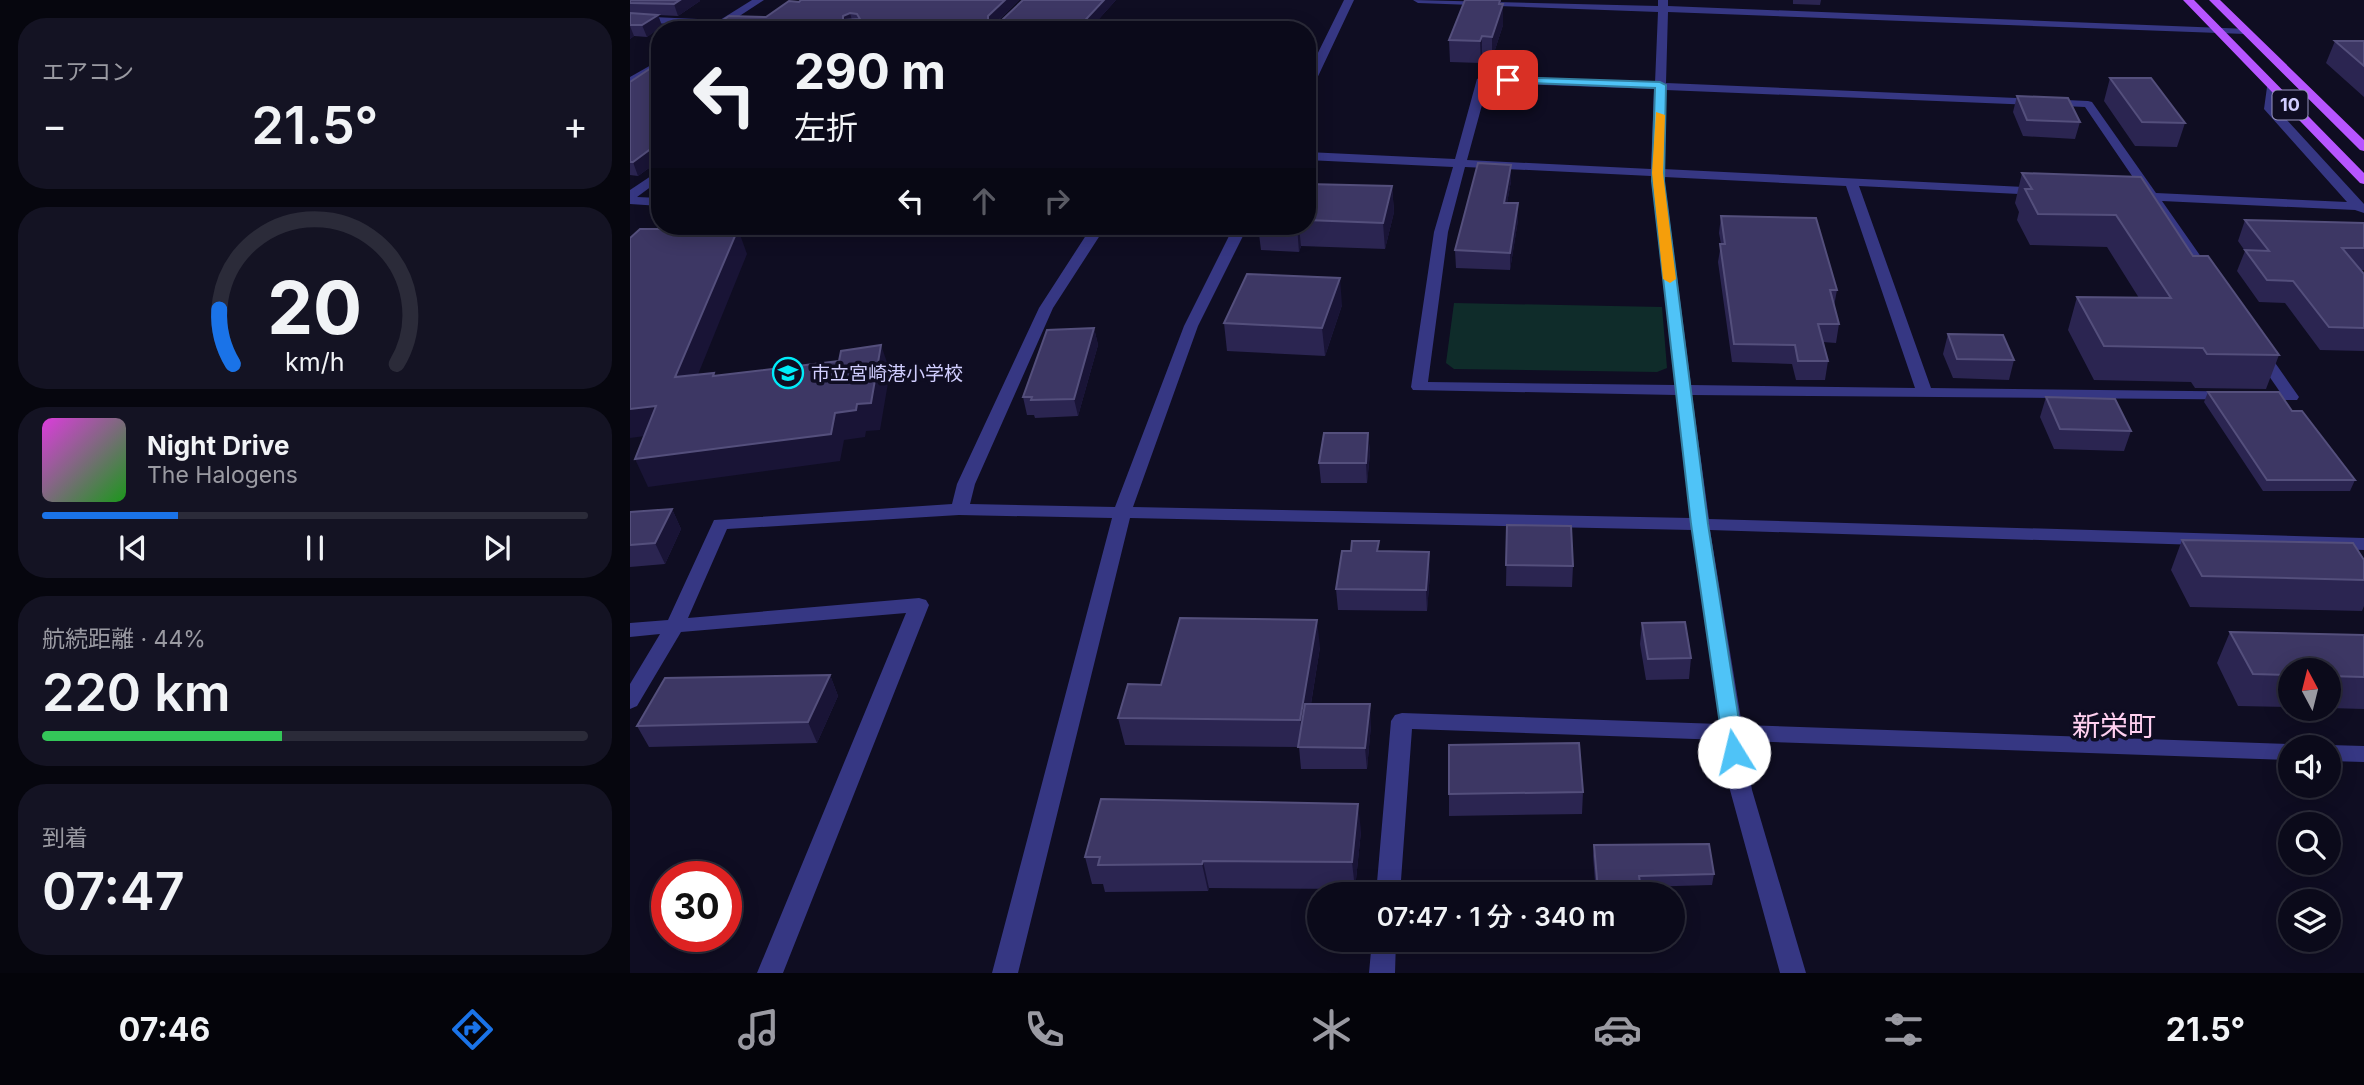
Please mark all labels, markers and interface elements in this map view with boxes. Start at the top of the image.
text: 290 m [794,42,946,101]
icon: left [679,49,770,140]
pin [1478,50,1538,110]
text: エアコン [42,58,134,86]
icon: arrive [1489,61,1527,99]
road number: 10 [2272,90,2308,120]
text: 21.5° [252,94,378,157]
text: − [42,102,67,148]
text: + [563,102,588,148]
text: 左折 [794,108,858,147]
icon: left [892,182,930,220]
icon: ahead [965,182,1003,220]
icon: right [1038,182,1076,220]
text: 20 [268,263,362,352]
text: km/h [285,347,345,377]
school or university icon: 市立宮崎港小学校 [771,356,805,390]
place label: 市立宮崎港小学校 [811,362,963,385]
text: Night Drive [147,430,289,461]
text: The Halogens [147,461,298,489]
icon: previous [114,529,152,567]
icon: pause [296,529,334,567]
icon: next [478,529,516,567]
text: 航続距離 · 44% [42,625,206,653]
north arrow [2278,658,2342,721]
map controls [2278,658,2341,952]
text: 220 km [42,661,231,724]
district label: 新栄町 [2072,709,2156,743]
position arrow [1697,715,1771,789]
button: sound [2278,735,2341,798]
button: search [2278,812,2341,875]
text: 到着 [42,824,88,852]
text: 07:47 [42,860,185,923]
speed limit sign: 30 [651,861,742,952]
button: layers [2278,889,2341,952]
text: 07:47 · 1 分 · 340 m [1377,901,1615,932]
icon: directions [448,1005,497,1054]
icon: music [734,1005,783,1054]
icon: phone [1020,1005,1069,1054]
icon: climate [1307,1005,1356,1054]
icon: car [1593,1005,1642,1054]
icon: filters [1879,1005,1928,1054]
text: 07:46 [119,1010,210,1049]
text: 21.5° [2166,1010,2245,1049]

